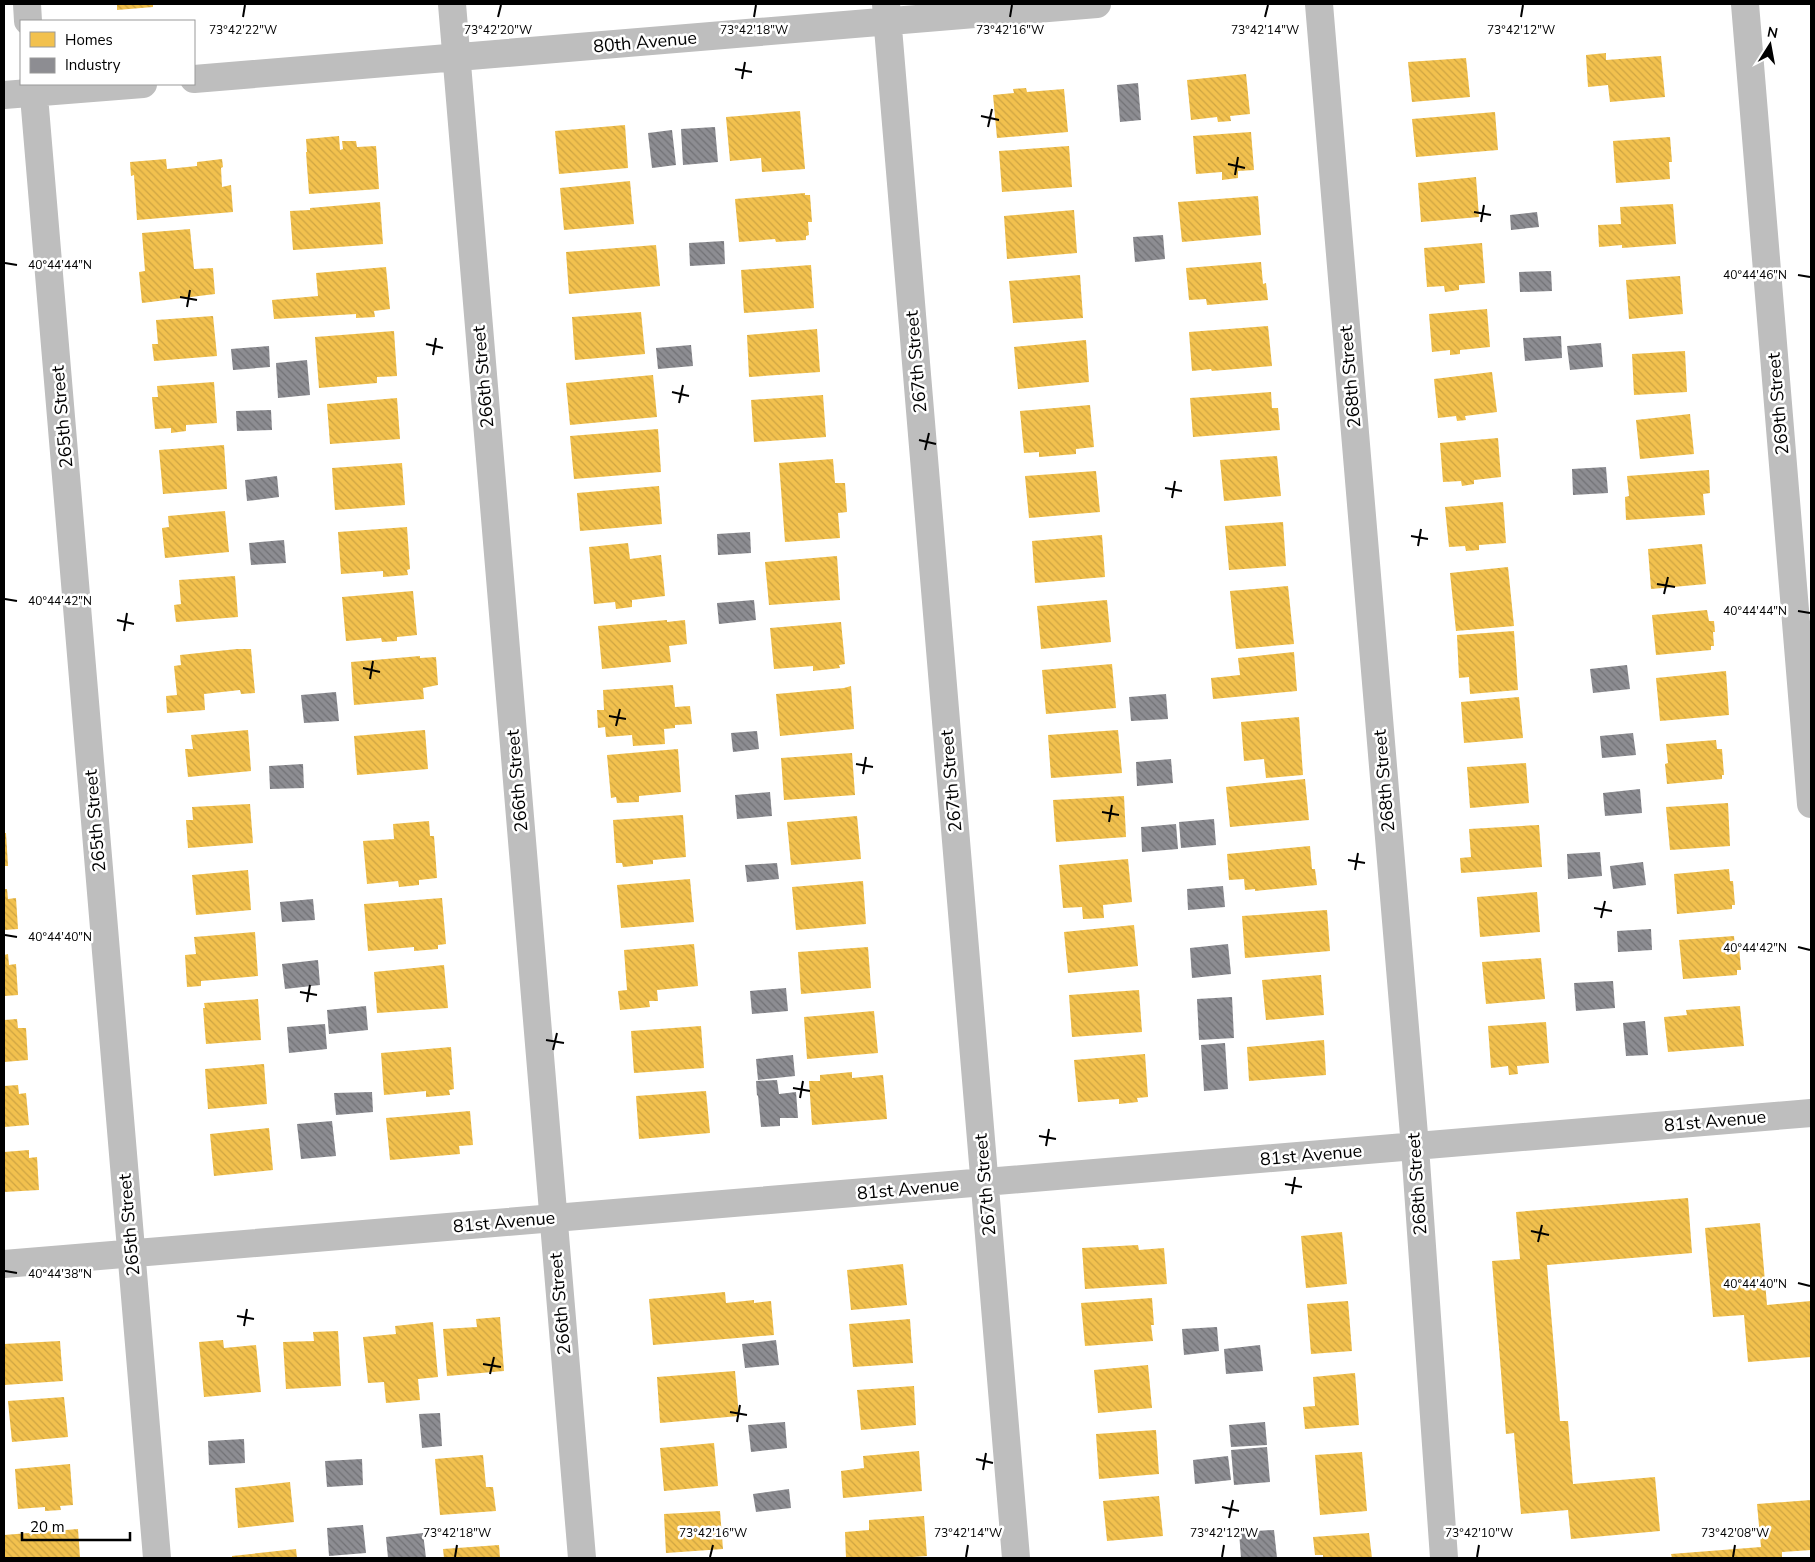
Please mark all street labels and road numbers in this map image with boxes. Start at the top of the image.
street label: 80th Avenue [592,26,698,58]
street label: 267th Street [900,309,932,414]
street label: 266th Street [467,324,499,429]
street label: 268th Street [1334,324,1366,429]
street label: 269th Street [1762,351,1794,456]
street label: 265th Street [46,364,78,469]
street label: 266th Street [501,728,533,833]
street label: 267th Street [935,728,967,833]
street label: 268th Street [1368,728,1400,833]
street label: 265th Street [79,768,111,873]
street label: 81st Avenue [1663,1105,1767,1137]
street label: 268th Street [1401,1131,1433,1236]
street label: 267th Street [969,1132,1001,1237]
street label: 81st Avenue [1259,1139,1363,1171]
street label: 265th Street [113,1172,145,1277]
street label: 81st Avenue [856,1173,960,1205]
street label: 81st Avenue [452,1206,556,1238]
street label: 266th Street [544,1251,576,1356]

